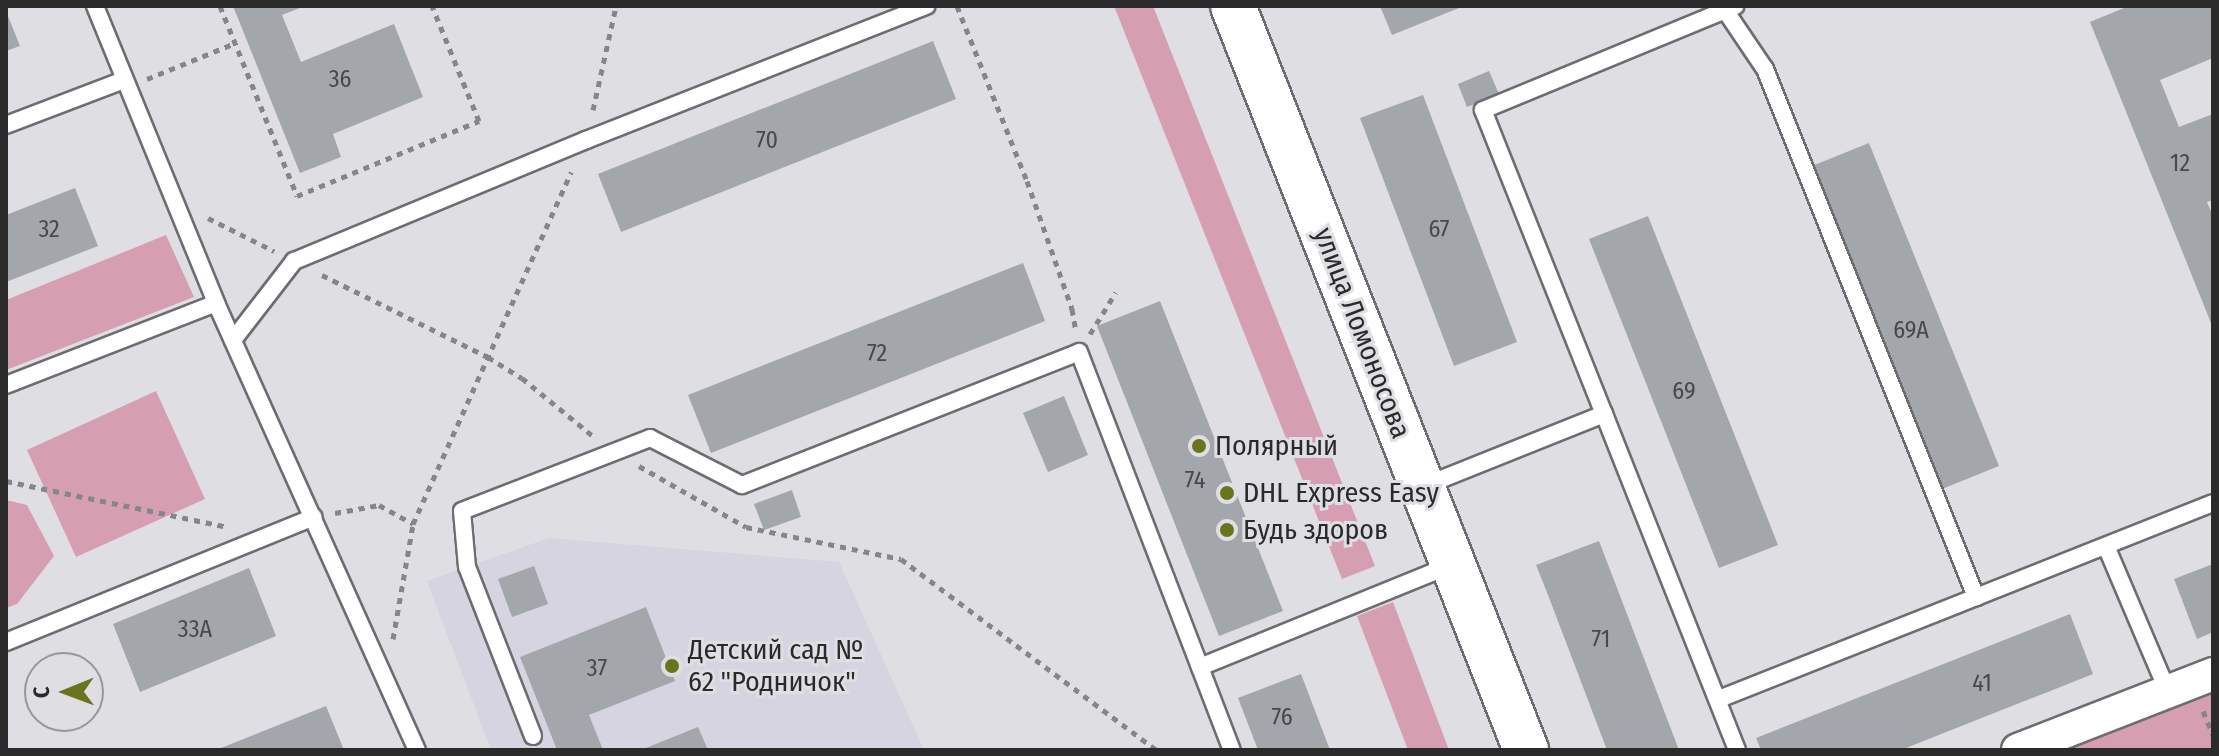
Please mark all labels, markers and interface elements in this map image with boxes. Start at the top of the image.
house number: 36 [329,66,351,94]
house number: 70 [756,127,778,155]
house number: 12 [2170,150,2190,178]
house number: 32 [38,216,60,244]
house number: 67 [1428,216,1450,244]
street label: улица Ломоносова [1306,223,1418,443]
house number: 69А [1893,317,1929,345]
house number: 72 [867,340,887,368]
house number: 69 [1672,378,1696,406]
place label: Полярный [1215,429,1338,463]
marker: Полярный [1190,437,1208,455]
house number: 74 [1185,467,1205,495]
place label: DHL Express Easy [1243,476,1439,510]
marker: DHL Express Easy [1218,484,1236,502]
place label: Будь здоров [1243,513,1388,547]
marker: Будь здоров [1218,521,1236,539]
house number: 33А [178,616,212,644]
house number: 71 [1592,626,1610,654]
place label: Детский сад № 62 "Родничок" [688,633,863,699]
north arrow [24,652,104,732]
house number: 37 [587,655,607,683]
marker: Детский сад № 62 "Родничок" [663,657,681,675]
house number: 41 [1972,670,1992,698]
text: С [28,686,55,698]
house number: 76 [1271,704,1293,732]

